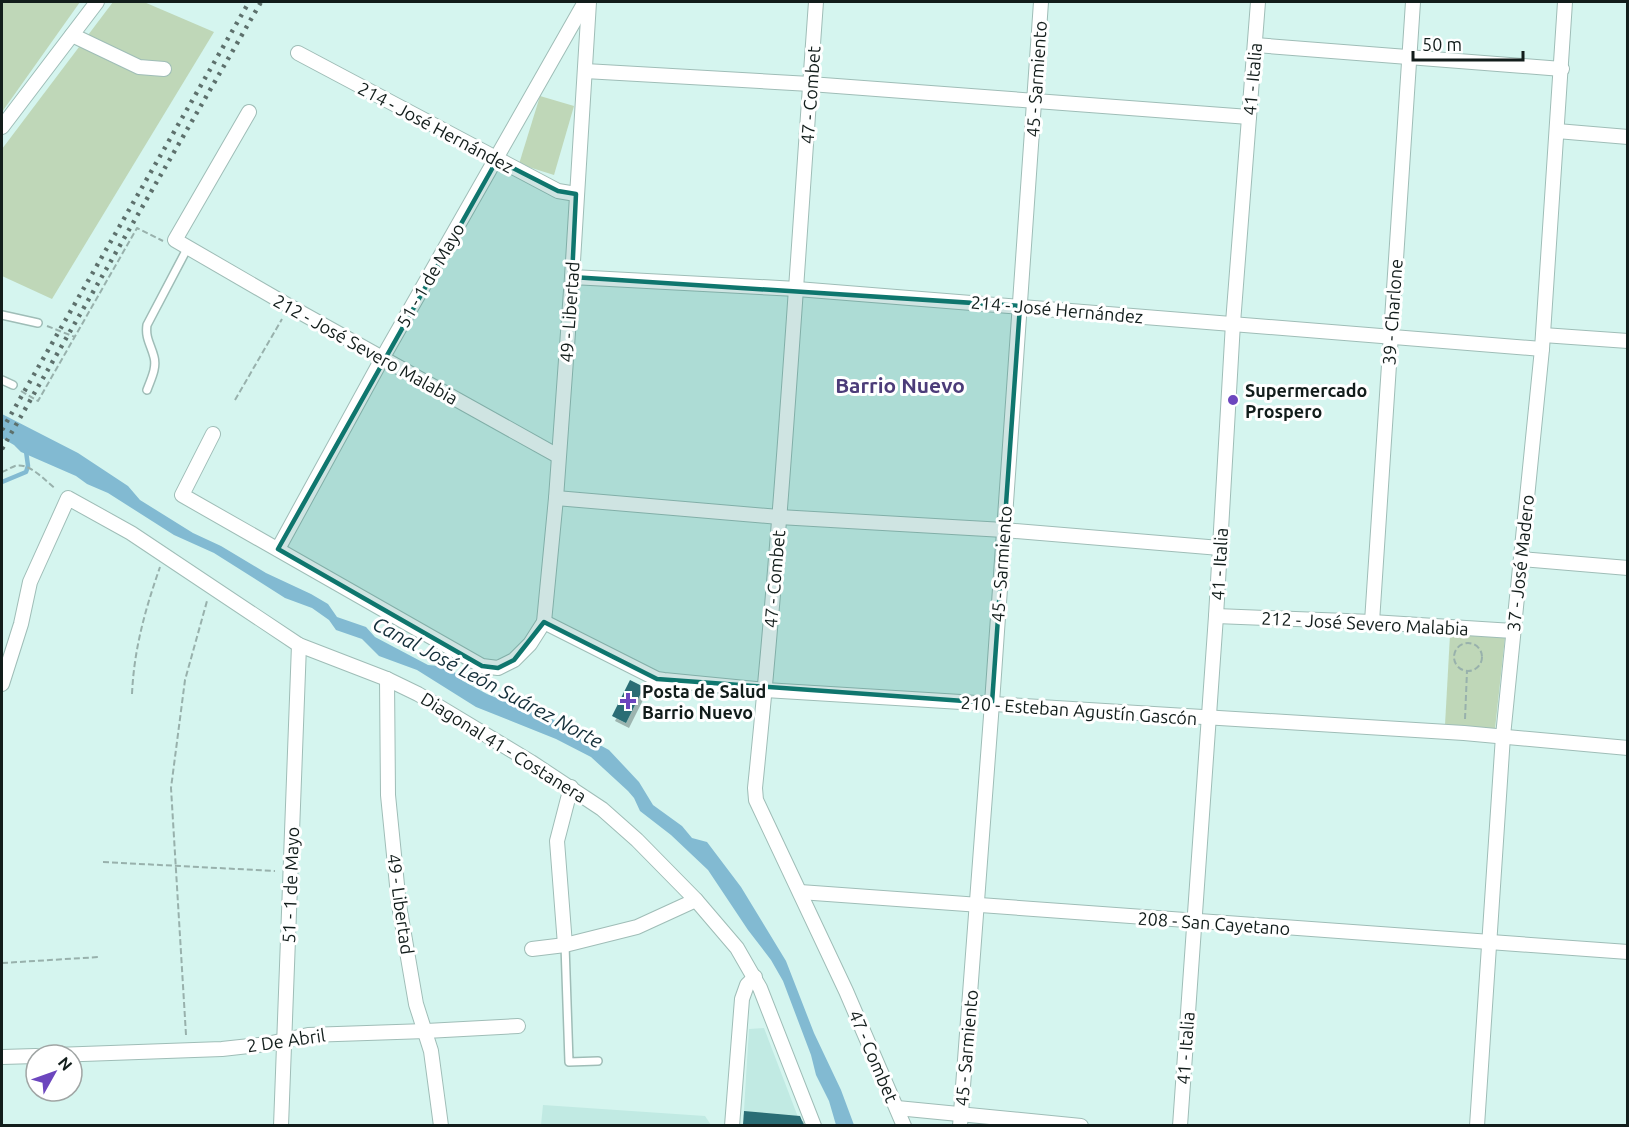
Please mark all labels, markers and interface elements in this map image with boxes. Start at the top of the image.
street label: 45 - Sarmiento [1022,20,1050,138]
scale bar [1413,24,1522,62]
text: 50 m [1422,34,1462,54]
street label: 41 - Italia [1239,42,1265,116]
street label: 47 - Combet [797,45,823,145]
street label: 214 - José Hernández [355,78,517,176]
street label: 51 - 1 de Mayo [392,219,468,331]
street label: 39 - Charlone [1378,258,1406,366]
street label: 49 - Libertad [555,261,583,363]
street label: 212 - José Severo Malabia [270,290,462,408]
street label: 214 - José Hernández [970,291,1144,327]
district label: Barrio Nuevo [835,373,965,397]
place label: Supermercado Prospero [1245,380,1367,421]
marker: Supermercado Prospero [1226,393,1240,407]
street label: 37 - José Madero [1503,493,1537,633]
street label: 45 - Sarmiento [987,505,1015,623]
street label: 41 - Italia [1207,527,1231,601]
street label: 47 - Combet [760,529,788,629]
street label: 212 - José Severo Malabia [1261,608,1469,638]
water label: Canal José León Suárez Norte [369,611,607,753]
place label: Posta de Salud Barrio Nuevo [642,681,766,722]
street label: Diagonal 41 - Costanera [418,688,590,806]
marker: Posta de Salud Barrio Nuevo [619,692,637,710]
street label: 210 - Esteban Agustín Gascón [960,692,1198,728]
street label: 51 - 1 de Mayo [278,826,302,944]
street label: 49 - Libertad [384,852,418,956]
street label: 208 - San Cayetano [1137,908,1291,938]
street label: 45 - Sarmiento [951,989,981,1107]
street label: 47 - Combet [846,1007,902,1105]
street label: 41 - Italia [1172,1011,1198,1085]
street label: 2 De Abril [245,1025,327,1055]
north arrow [24,1043,84,1103]
text: N [55,1053,76,1074]

